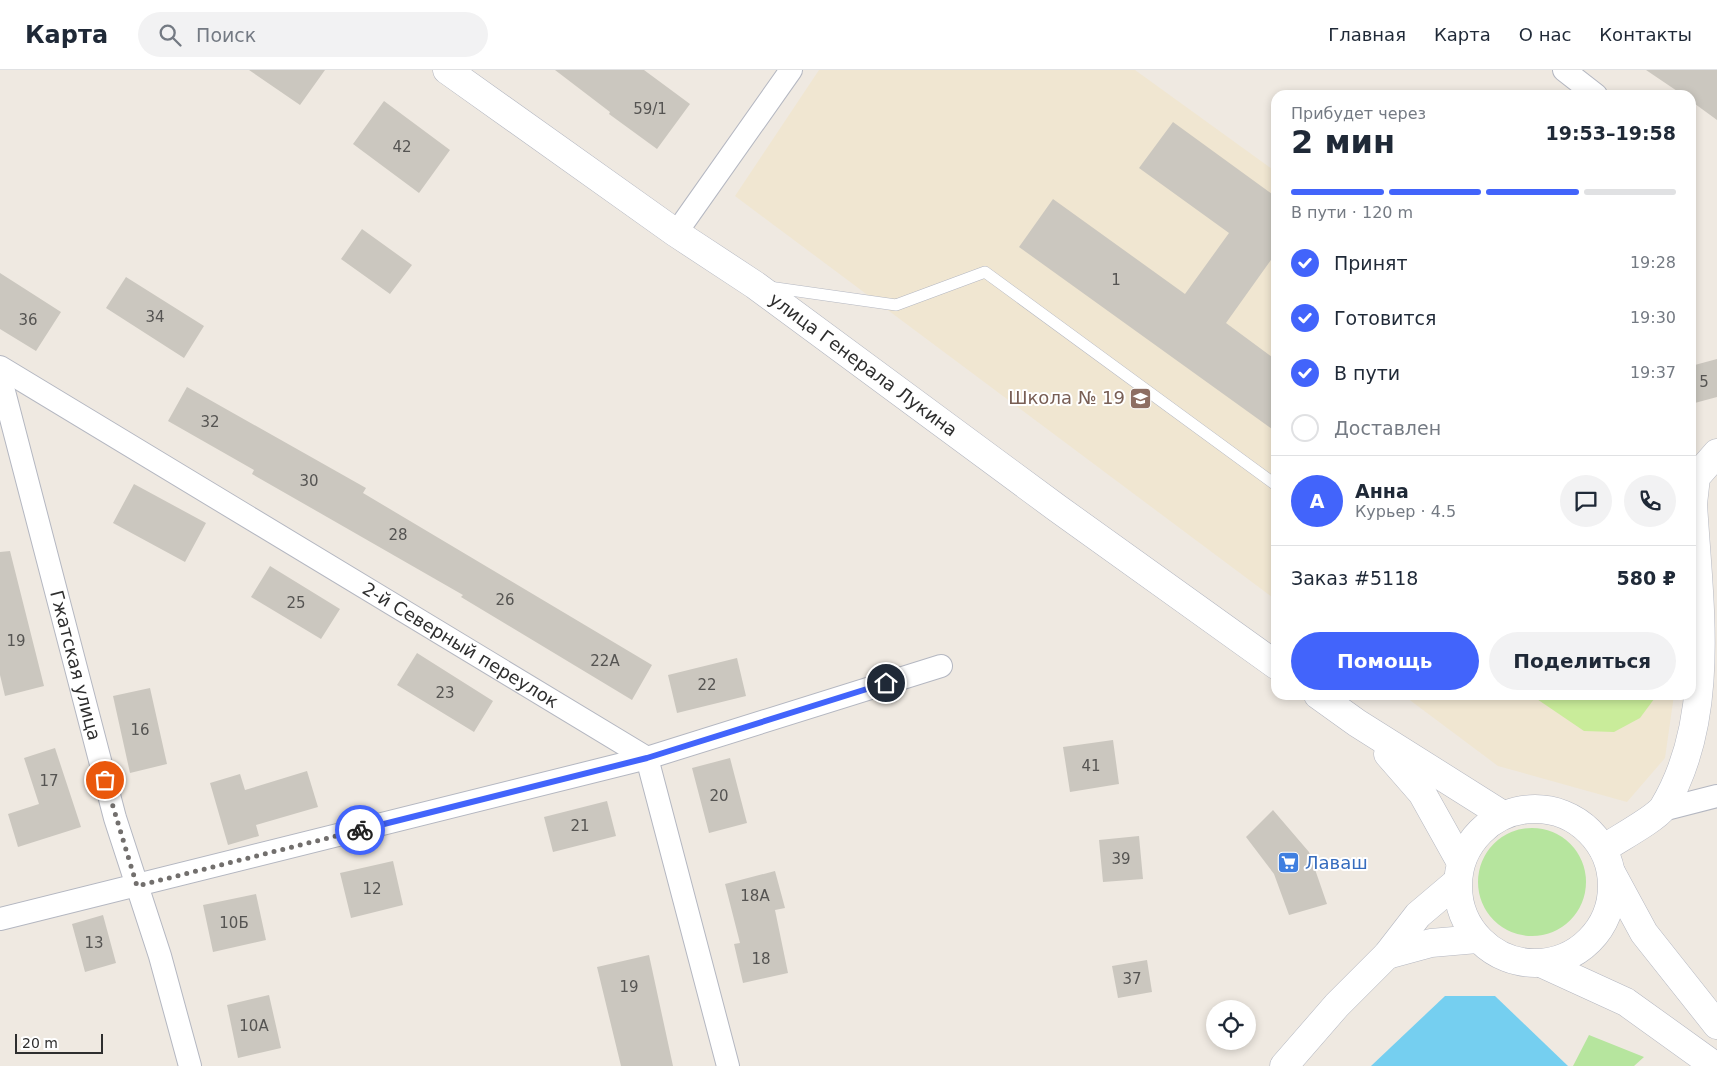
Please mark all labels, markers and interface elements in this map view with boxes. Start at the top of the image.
search box [138,12,488,57]
text: Карта [25,21,108,49]
icon: search [156,21,184,49]
text: Поиск [196,24,256,46]
text: Главная [1328,24,1406,45]
text: Карта [1434,24,1491,45]
text: О нас [1519,24,1571,45]
text: Контакты [1599,24,1692,45]
house number: 59/1 [633,100,667,118]
text: Прибудет через [1291,104,1426,123]
text: 19:53–19:58 [1546,122,1676,144]
text: 2 мин [1291,123,1395,161]
house number: 42 [392,138,412,156]
text: В пути · 120 m [1291,203,1413,222]
icon: check [1291,249,1319,277]
text: Принят [1334,252,1408,274]
text: 19:28 [1630,253,1676,272]
house number: 1 [1111,271,1121,289]
street label: улица Генерала Лукина [765,288,961,441]
icon: check [1291,304,1319,332]
text: Готовится [1334,307,1436,329]
house number: 34 [145,308,165,326]
text: 19:30 [1630,308,1676,327]
house number: 36 [18,311,38,329]
icon: check [1291,359,1319,387]
text: В пути [1334,362,1400,384]
text: 19:37 [1630,363,1676,382]
house number: 5 [1699,373,1709,391]
school or university icon: Школа № 19 [1129,386,1153,410]
place label: Школа № 19 [1008,387,1125,408]
house number: 32 [200,413,220,431]
text: Доставлен [1334,417,1441,439]
house number: 30 [299,472,319,490]
button: chat [1560,475,1612,527]
button: phone [1624,475,1676,527]
text: Анна [1355,480,1409,502]
text: А [1310,490,1324,512]
text: Курьер · 4.5 [1355,502,1456,521]
house number: 28 [388,526,408,544]
text: Заказ #5118 [1291,567,1418,589]
text: 580 ₽ [1617,567,1676,589]
street label: 2-й Северный переулок [359,578,563,712]
street label: Гжатская улица [46,588,105,743]
house number: 26 [495,591,515,609]
house number: 25 [286,594,306,612]
house number: 19 [6,632,26,650]
button: Помощь [1291,632,1479,690]
button: Поделиться [1489,632,1676,690]
house number: 22А [590,652,620,670]
pin [865,662,907,704]
icon: home [872,669,900,697]
house number: 22 [697,676,717,694]
house number: 23 [435,684,455,702]
house number: 16 [130,721,150,739]
house number: 41 [1081,757,1101,775]
pin [84,759,126,801]
icon: bag [91,766,119,794]
house number: 17 [39,772,59,790]
house number: 20 [709,787,729,805]
courier [335,805,385,855]
icon: bike [346,816,374,844]
house number: 21 [570,817,590,835]
house number: 39 [1111,850,1131,868]
supermarket icon: Лаваш [1277,851,1301,875]
place label: Лаваш [1305,852,1368,873]
house number: 12 [362,880,382,898]
house number: 18А [740,887,770,905]
house number: 10Б [219,914,249,932]
house number: 13 [84,934,104,952]
house number: 18 [751,950,771,968]
house number: 37 [1122,970,1142,988]
house number: 19 [619,978,639,996]
map controls [1206,1000,1256,1050]
button: locate [1206,1000,1256,1050]
house number: 10А [239,1017,269,1035]
scale bar [15,1031,102,1054]
text: 20 m [22,1035,58,1051]

